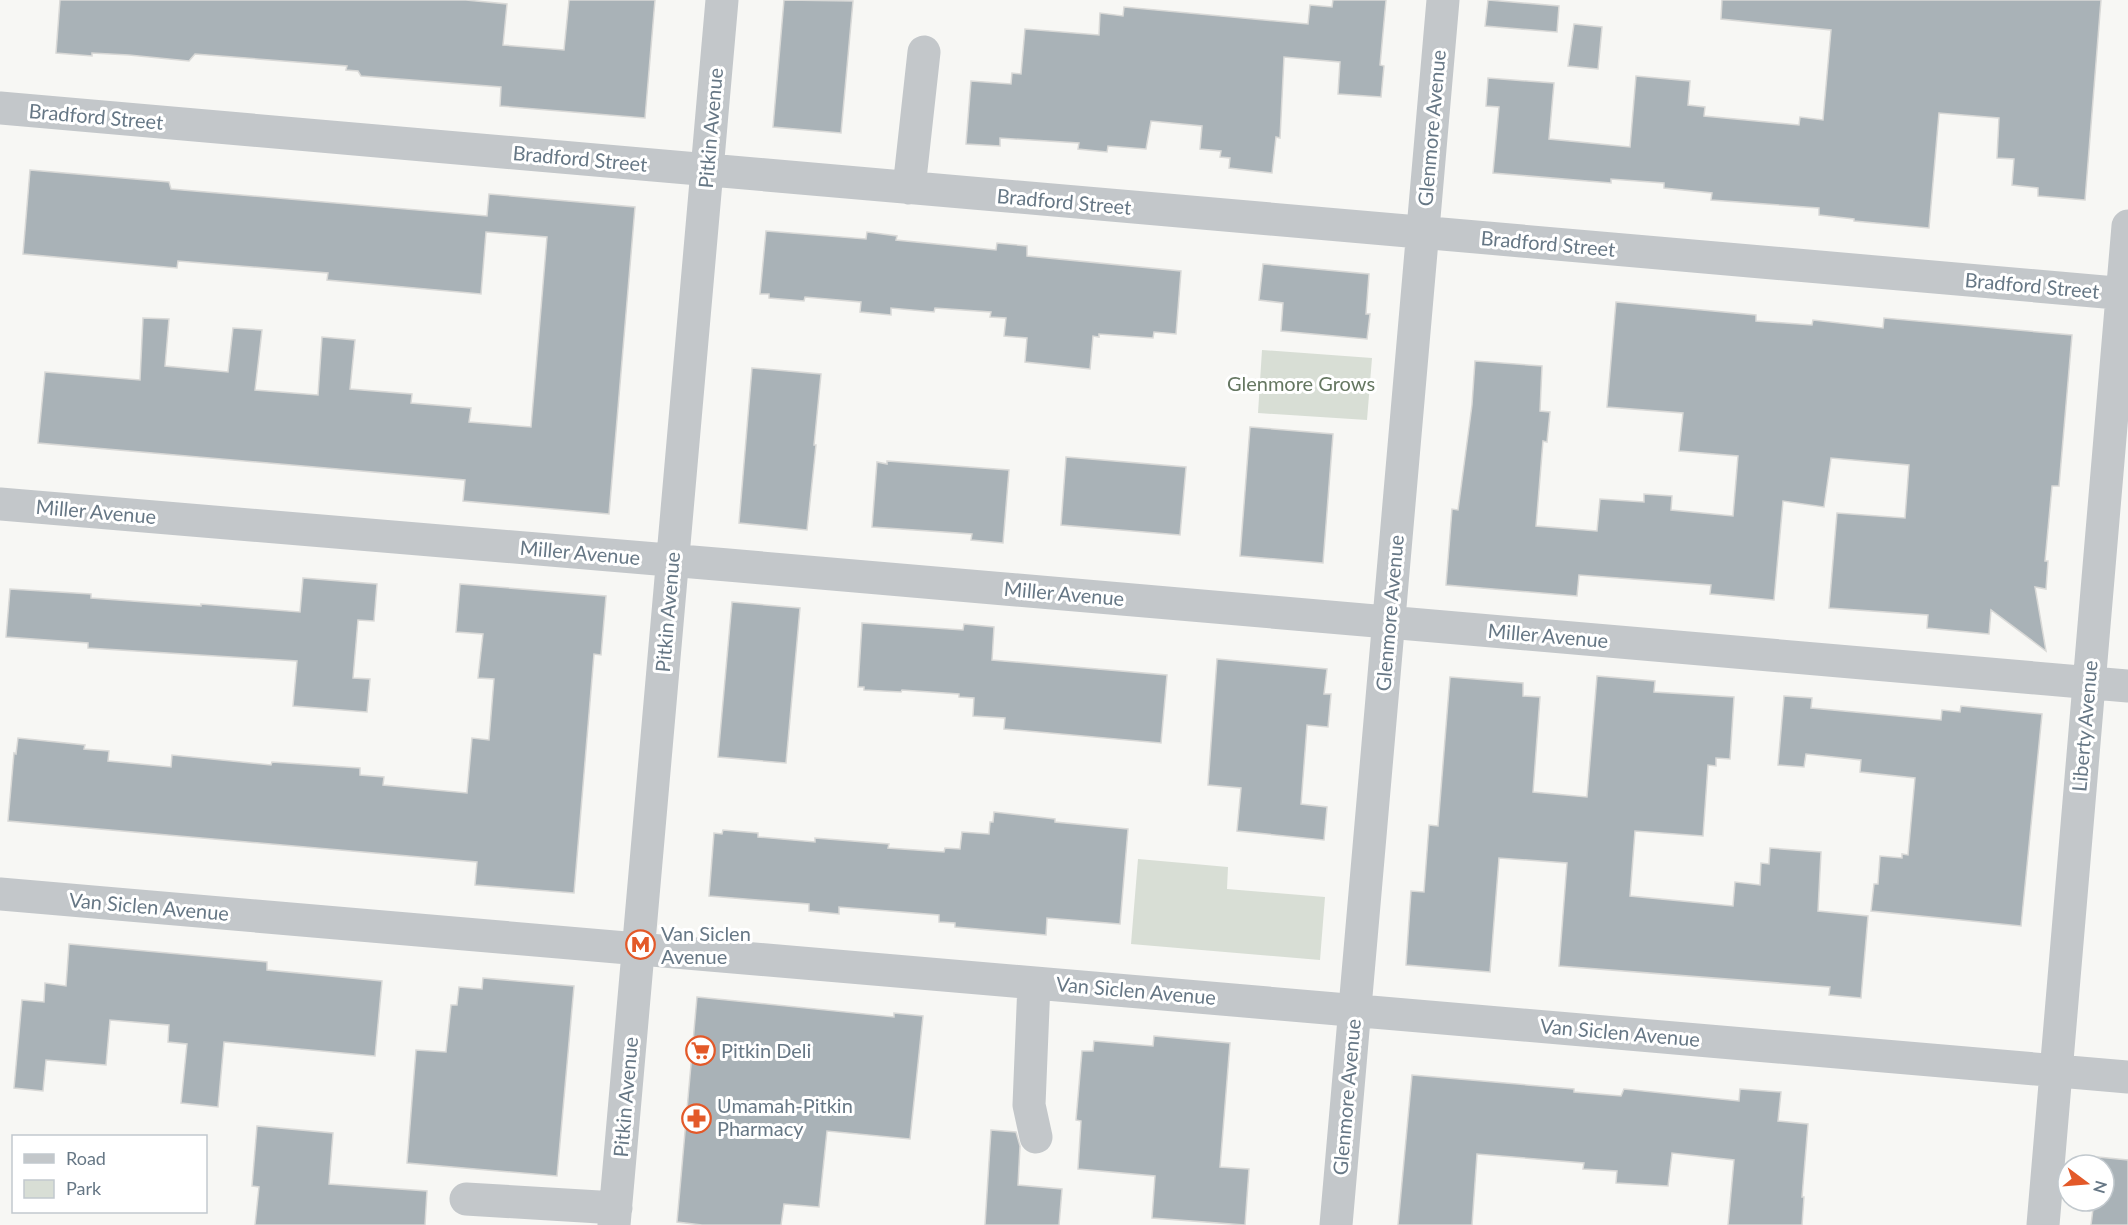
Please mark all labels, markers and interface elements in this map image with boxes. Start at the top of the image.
street label: Glenmore Avenue [1412,49,1450,207]
street label: Pitkin Avenue [693,67,727,189]
street label: Bradford Street [28,98,164,134]
street label: Bradford Street [512,140,648,176]
street label: Bradford Street [996,183,1132,219]
street label: Bradford Street [1480,225,1616,261]
street label: Bradford Street [1964,267,2100,303]
park label: Glenmore Grows [1227,371,1375,395]
street label: Miller Avenue [35,494,157,528]
street label: Glenmore Avenue [1370,534,1408,692]
street label: Miller Avenue [519,535,641,569]
street label: Pitkin Avenue [650,551,684,673]
street label: Miller Avenue [1003,576,1125,610]
street label: Miller Avenue [1487,618,1609,652]
street label: Liberty Avenue [2066,659,2102,793]
street label: Van Siclen Avenue [68,887,230,925]
place label: Van Siclen Avenue [661,921,751,968]
metro station icon: Van Siclen Avenue [624,929,656,961]
street label: Van Siclen Avenue [1055,971,1217,1009]
street label: Van Siclen Avenue [1539,1013,1701,1051]
street label: Glenmore Avenue [1327,1018,1365,1176]
supermarket icon: Pitkin Deli [684,1035,716,1067]
street label: Pitkin Avenue [608,1036,642,1158]
place label: Pitkin Deli [721,1038,811,1062]
place label: Umamah-Pitkin Pharmacy [717,1093,853,1140]
pharmacy icon: Umamah-Pitkin Pharmacy [680,1102,712,1134]
legend [12,1135,207,1213]
text: Road [66,1147,106,1169]
north arrow [2056,1153,2116,1213]
text: Park [66,1177,102,1199]
text: N [2090,1179,2112,1196]

